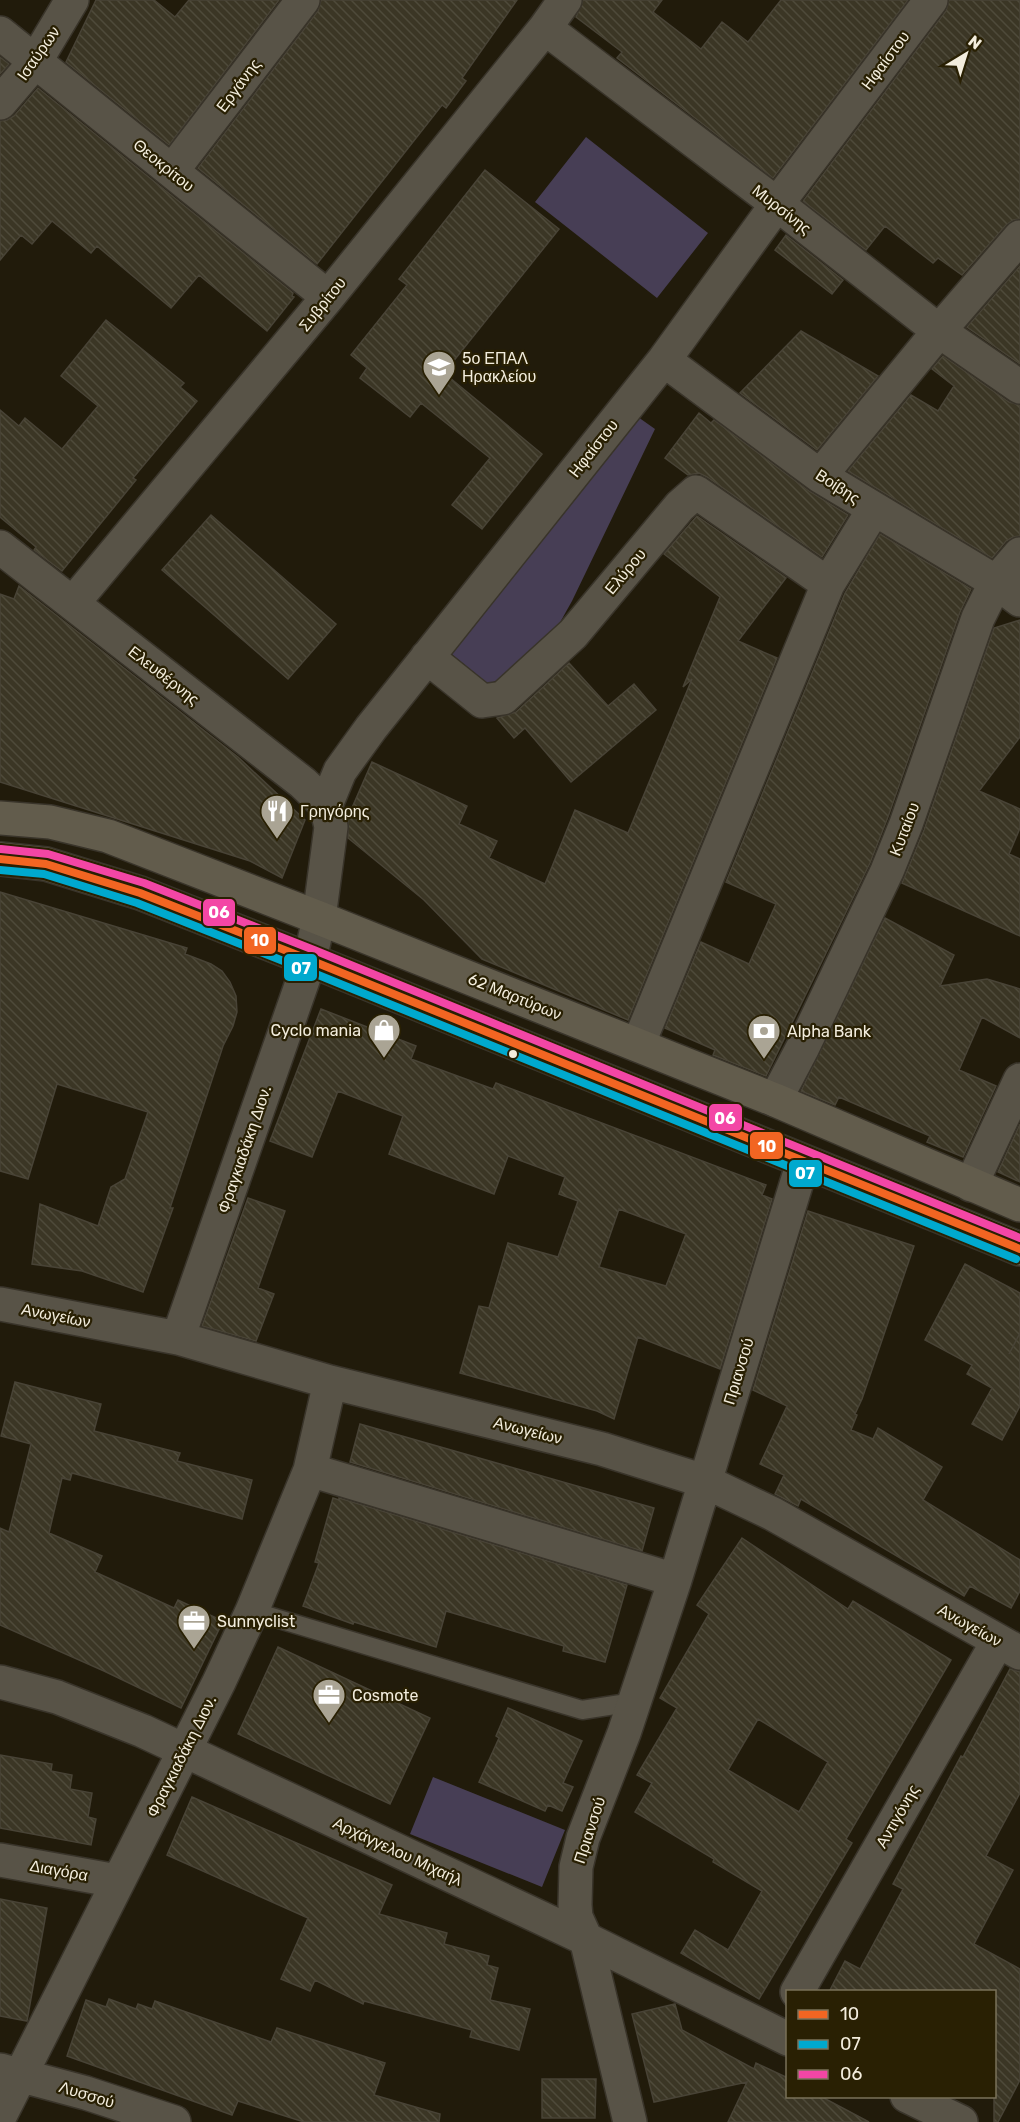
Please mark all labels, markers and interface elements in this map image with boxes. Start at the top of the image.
street label: Ισαύρων [13,22,64,84]
north arrow [936,24,996,84]
street label: Ηφαίστου [857,27,914,93]
text: N [965,32,985,54]
street label: Εργάνης [212,55,265,116]
street label: Θεοκρίτου [129,135,198,196]
street label: Μυρσίνης [749,181,815,238]
street label: Συβρίτου [295,273,350,335]
school or university icon: 5ο ΕΠΑΛ Ηρακλείου [421,349,457,396]
place label: 5ο ΕΠΑΛ Ηρακλείου [462,349,536,386]
street label: Ηφαίστου [565,416,622,481]
street label: Βοίβης [812,465,864,508]
street label: Ελύρου [601,545,650,598]
street label: Ελευθέρνης [125,642,203,709]
restaurant icon: Γρηγόρης [259,793,295,840]
street label: Κυταίου [886,800,923,859]
place label: Γρηγόρης [300,802,370,821]
line badge: 06 [202,898,236,927]
text: 06 [208,903,230,922]
line badge: 10 [243,926,277,955]
text: 10 [251,931,270,950]
line badge: 07 [283,953,318,982]
text: 07 [291,959,311,978]
street label: 62 Μαρτύρων [465,969,564,1024]
shop icon: Cyclo mania [366,1012,402,1059]
bank icon: Alpha Bank [746,1013,782,1060]
place label: Cyclo mania [271,1021,361,1040]
place label: Alpha Bank [787,1022,872,1041]
unlabelled marker [507,1048,519,1060]
street label: Φραγκιαδάκη Διον. [214,1083,275,1216]
line badge: 06 [708,1103,743,1132]
text: 06 [714,1109,736,1128]
line badge: 10 [749,1131,784,1160]
text: 10 [758,1137,777,1156]
line badge: 07 [788,1159,823,1188]
text: 07 [795,1164,815,1183]
street label: Ανωγείων [20,1299,92,1332]
street label: Πριανσού [719,1335,758,1407]
street label: Ανωγείων [492,1413,564,1448]
street label: Ανωγείων [935,1600,1005,1651]
office icon: Sunnyclist [176,1603,212,1650]
place label: Sunnyclist [217,1612,295,1631]
office icon: Cosmote [311,1677,347,1724]
place label: Cosmote [352,1686,419,1705]
street label: Φραγκιαδάκη Διον. [143,1692,220,1820]
street label: Αντιγόνης [872,1781,923,1851]
street label: Πριανσού [570,1794,609,1866]
street label: Αρχάγγελου Μιχαήλ [330,1813,465,1890]
street label: Διαγόρα [28,1856,89,1885]
legend [786,1990,996,2098]
text: 10 [840,2003,859,2025]
text: 07 [840,2033,861,2055]
text: 06 [840,2063,862,2085]
street label: Λυσσού [57,2077,117,2112]

